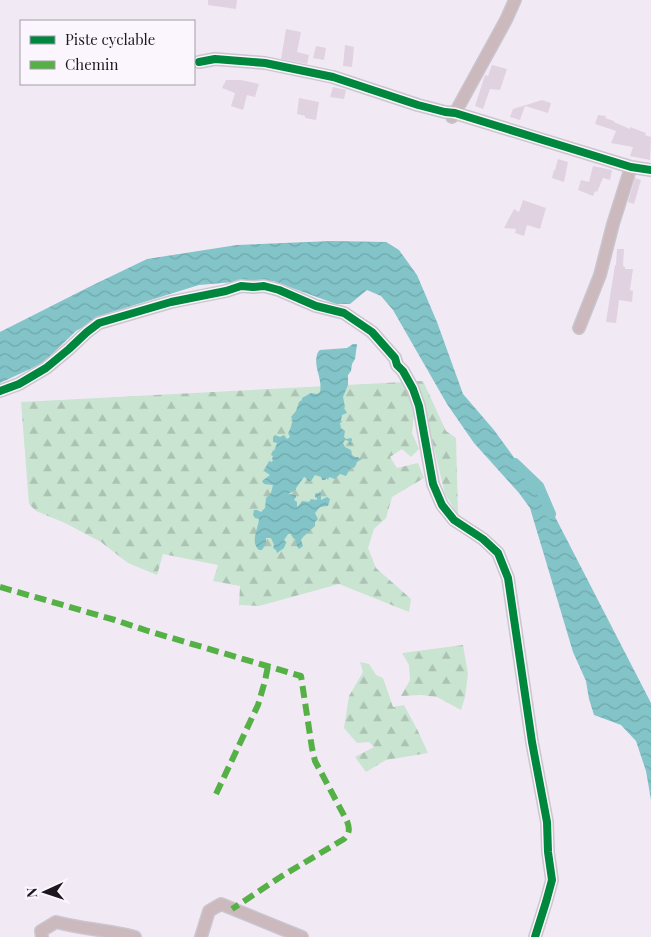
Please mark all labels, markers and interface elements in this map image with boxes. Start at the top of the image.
legend [20,20,195,85]
text: Piste cyclable [65,29,155,49]
text: Chemin [65,54,118,74]
north arrow [20,867,70,917]
text: N [22,887,41,898]

